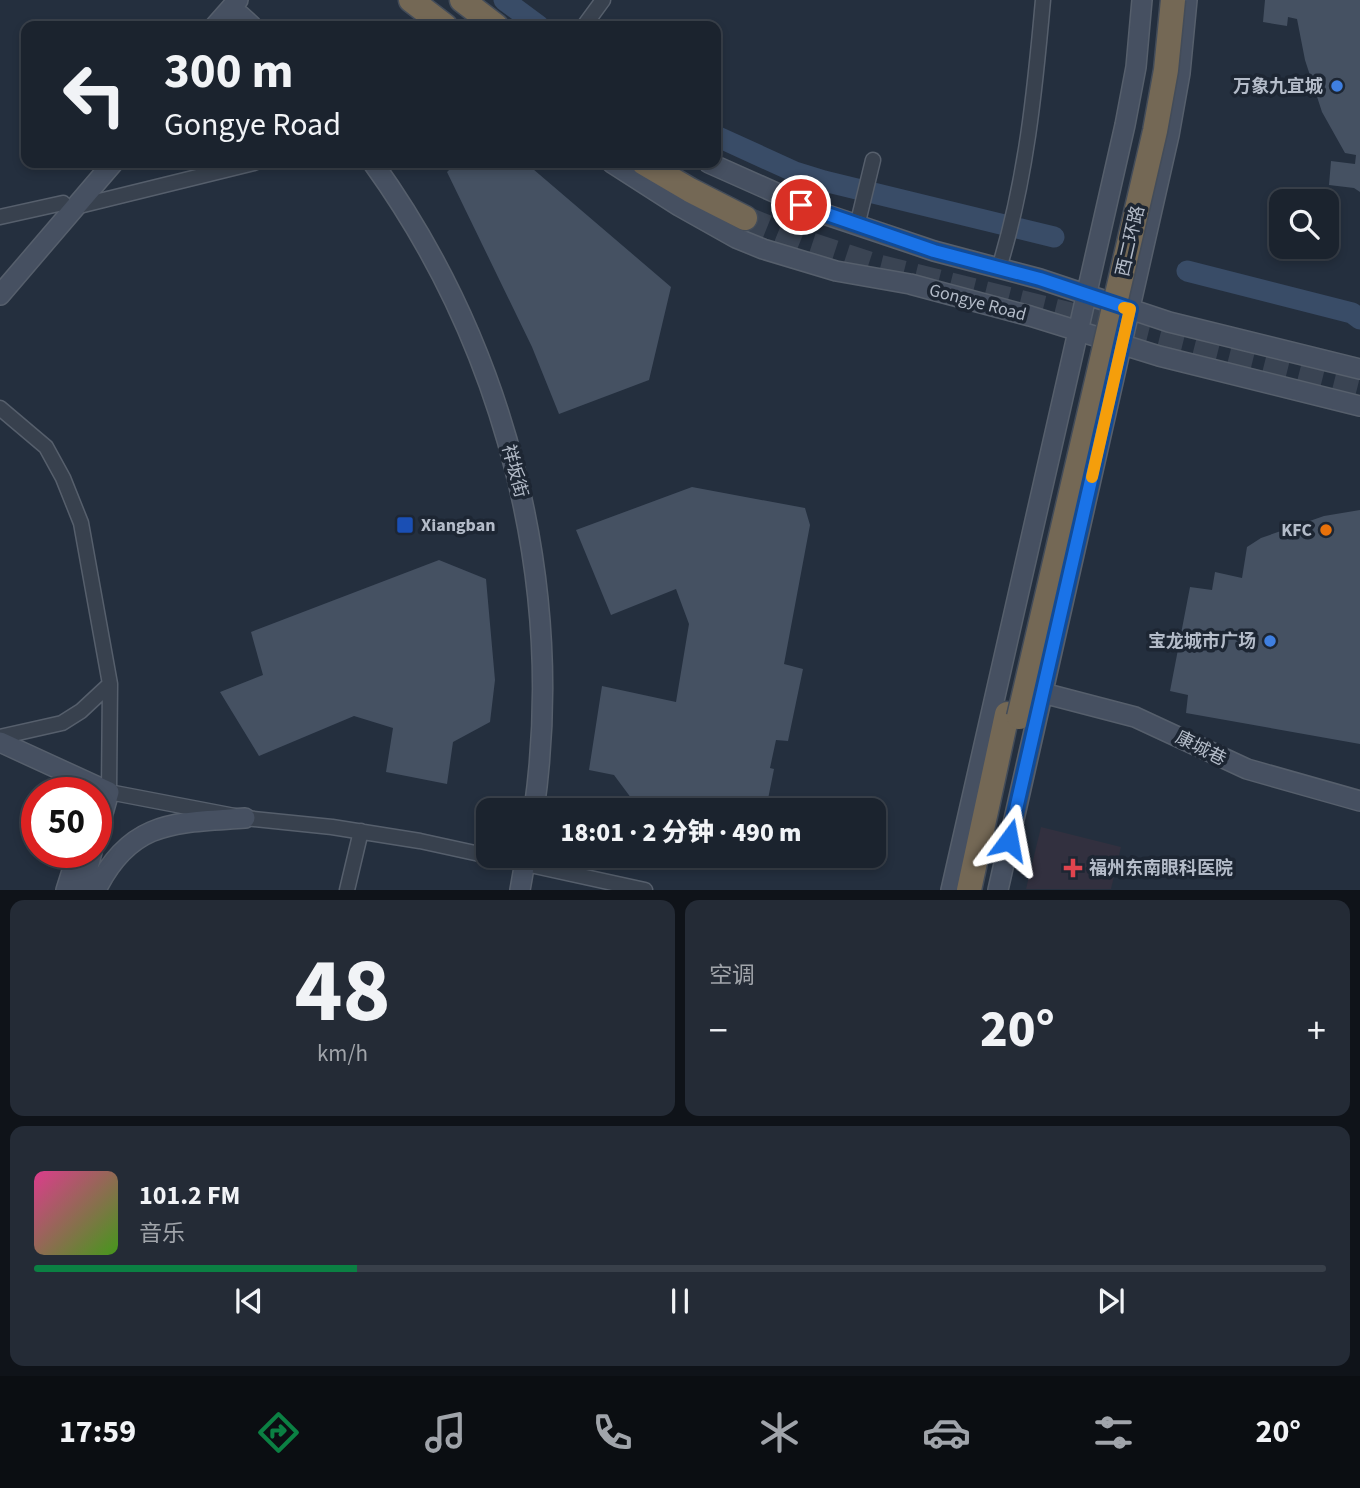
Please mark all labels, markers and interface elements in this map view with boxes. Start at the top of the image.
text: 300 m [164,37,293,107]
icon: left [49,49,140,140]
place label: 万象九宜城 [1233,74,1323,99]
marker: 万象九宜城 [1329,78,1345,94]
text: Gongye Road [164,102,341,148]
pin [771,175,831,235]
icon: arrive [782,186,820,224]
map controls [1269,189,1339,259]
button: search [1269,189,1339,259]
street label: 西二环路 [1110,203,1151,279]
street label: Gongye Road [927,278,1029,327]
street label: 祥坂街 [495,442,534,500]
place label: Xiangban [421,513,495,538]
marker: Xiangban [395,515,415,535]
place label: KFC [1281,518,1313,543]
marker: KFC [1318,522,1334,538]
place label: 宝龙城市广场 [1148,629,1256,654]
marker: 宝龙城市广场 [1262,633,1278,649]
street label: 康城巷 [1171,725,1231,772]
speed limit sign: 50 [21,777,112,868]
position arrow [972,803,1046,877]
text: 18:01 · 2 分钟 · 490 m [561,814,801,851]
place label: 福州东南眼科医院 [1089,856,1233,881]
marker: 福州东南眼科医院 [1063,858,1083,878]
text: 48 [294,927,391,1056]
text: 空调 [709,959,755,992]
text: 20° [980,993,1055,1067]
text: − [709,1004,728,1058]
text: + [1307,1004,1326,1058]
text: km/h [317,1037,368,1070]
text: 101.2 FM [139,1177,240,1214]
text: 音乐 [139,1217,185,1250]
icon: previous [230,1282,268,1320]
icon: pause [661,1282,699,1320]
icon: next [1092,1282,1130,1320]
icon: directions [254,1408,303,1457]
icon: music [421,1408,470,1457]
icon: phone [588,1408,637,1457]
icon: climate [755,1408,804,1457]
icon: car [922,1408,971,1457]
icon: filters [1089,1408,1138,1457]
text: 17:59 [59,1409,136,1455]
text: 20° [1255,1409,1301,1455]

